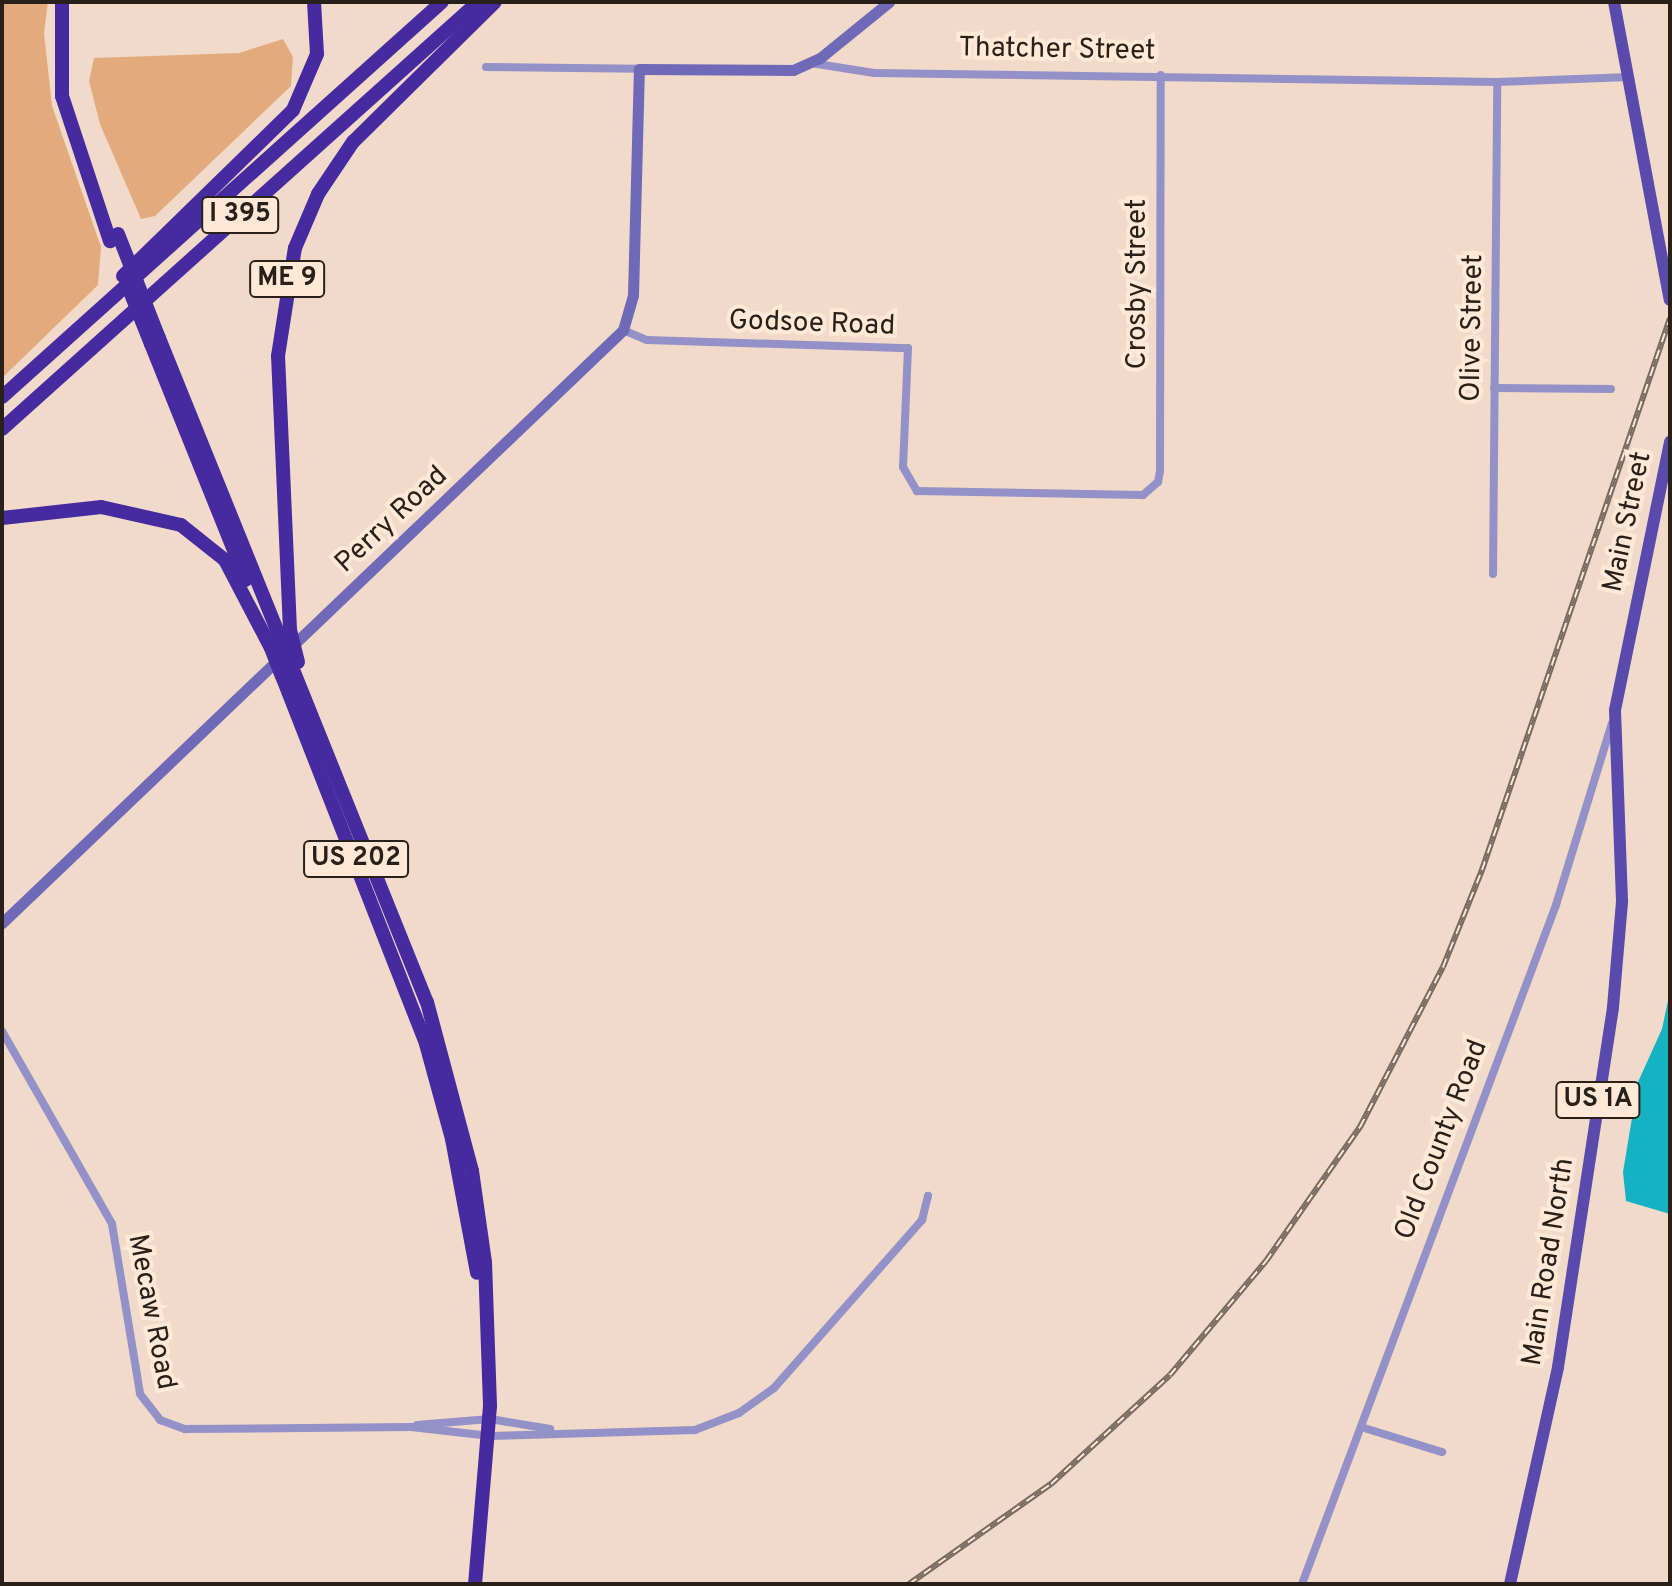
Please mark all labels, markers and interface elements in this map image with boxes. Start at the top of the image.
street label: Thatcher Street [958,31,1156,69]
road number: I 395 [200,193,280,237]
street label: Crosby Street [1121,199,1155,369]
street label: Olive Street [1455,254,1491,402]
road number: ME 9 [249,257,325,301]
street label: Godsoe Road [728,304,896,344]
street label: Main Street [1597,449,1659,595]
street label: Perry Road [329,460,455,580]
road number: US 202 [302,837,410,881]
street label: Old County Road [1388,1035,1496,1245]
road number: US 1A [1554,1078,1642,1122]
street label: Main Road North [1516,1156,1582,1368]
street label: Mecaw Road [119,1231,183,1393]

